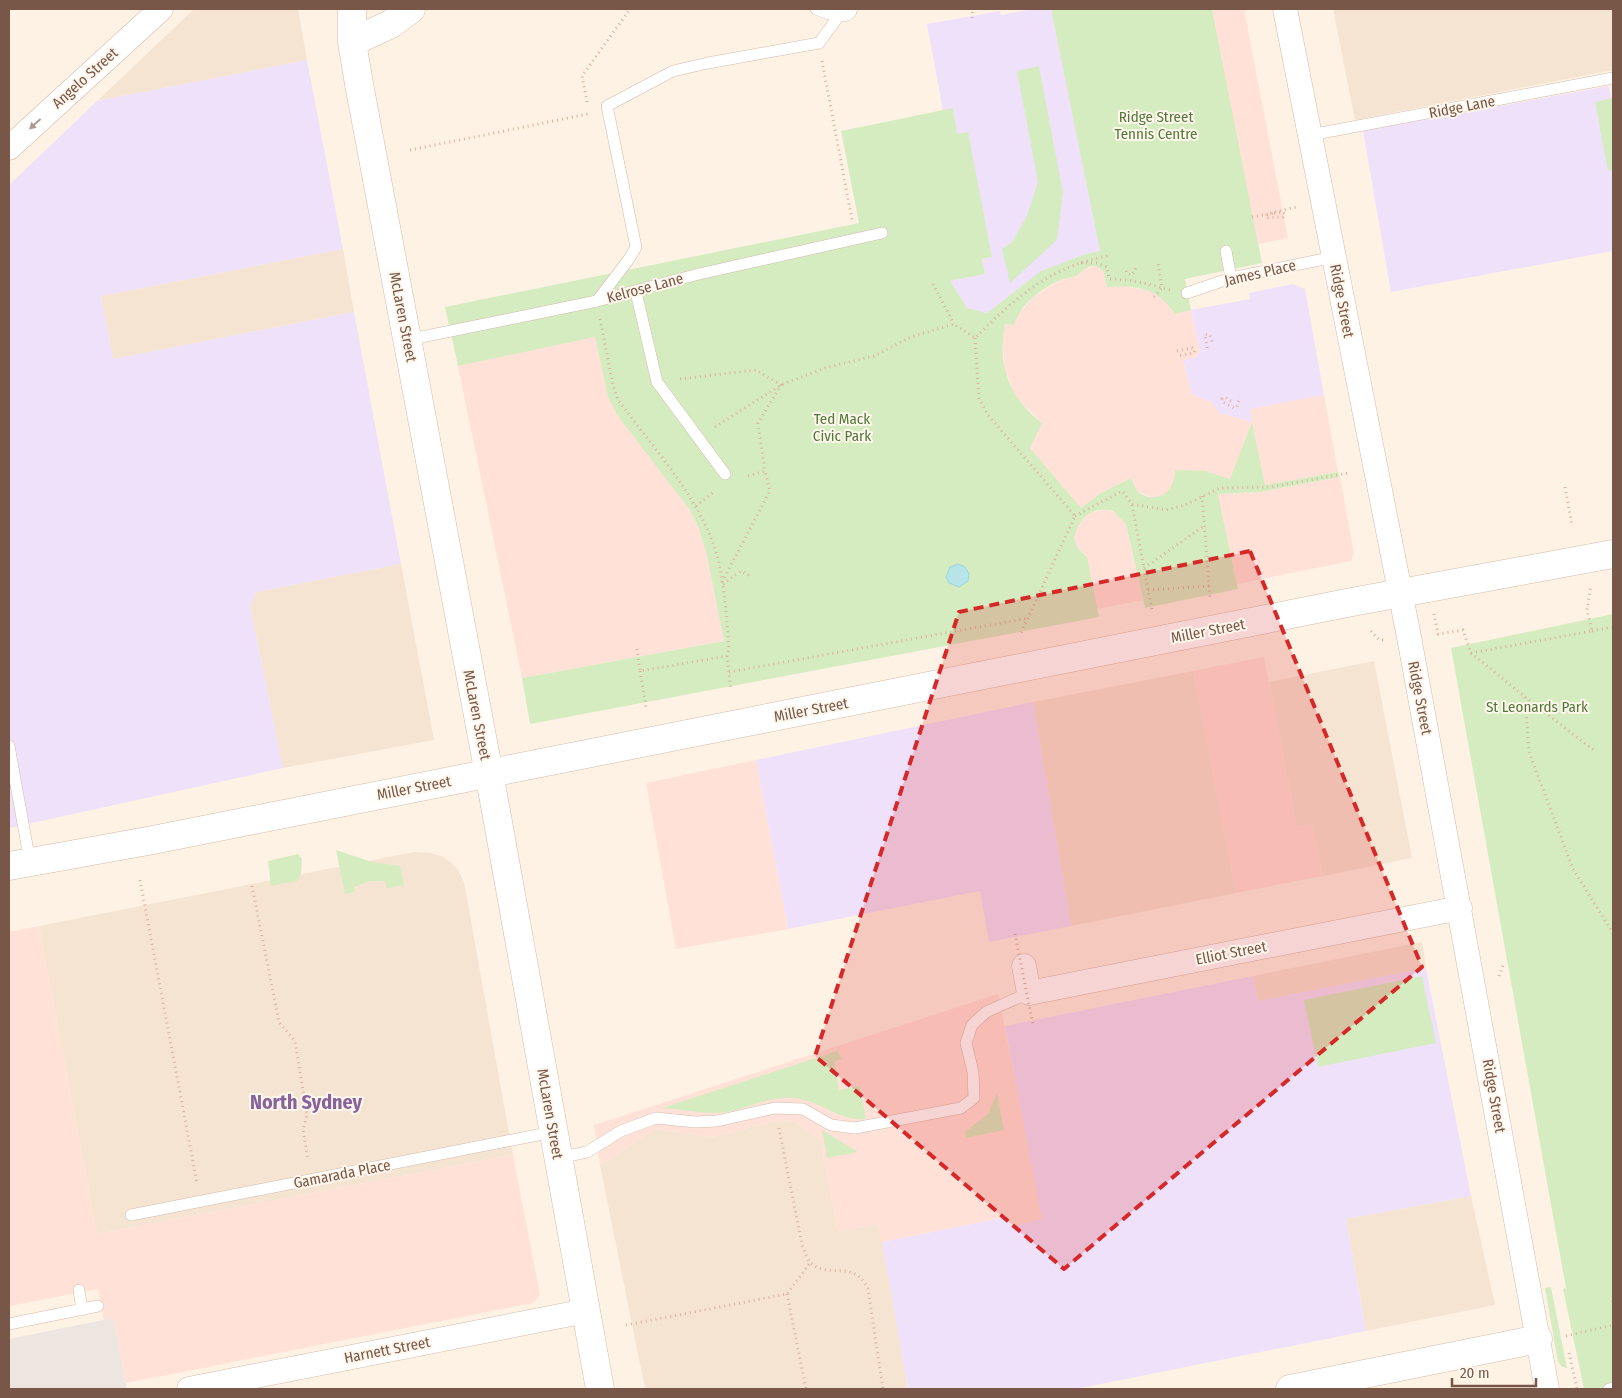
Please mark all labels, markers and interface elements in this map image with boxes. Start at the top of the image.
street label: Angelo Street [48,44,122,112]
street label: Ridge Lane [1427,92,1497,122]
park label: Ridge Street Tennis Centre [1115,108,1197,143]
one-way arrow [29,118,41,130]
street label: James Place [1223,256,1297,290]
street label: Ridge Street [1326,263,1358,339]
street label: Kelrose Lane [605,269,685,307]
street label: McLaren Street [385,270,421,364]
park label: Ted Mack Civic Park [813,410,871,445]
street label: Miller Street [1169,615,1247,647]
street label: Ridge Street [1404,660,1436,736]
street label: McLaren Street [459,668,495,762]
street label: Miller Street [772,694,850,726]
park label: St Leonards Park [1486,698,1588,716]
street label: Miller Street [375,772,453,804]
street label: Elliot Street [1194,937,1268,969]
street label: Ridge Street [1479,1058,1509,1134]
street label: McLaren Street [533,1067,567,1161]
district label: North Sydney [250,1090,363,1114]
street label: Gamarada Place [292,1156,392,1192]
street label: Harnett Street [342,1333,432,1367]
scale bar [1452,1356,1536,1388]
text: 20 m [1460,1364,1490,1382]

